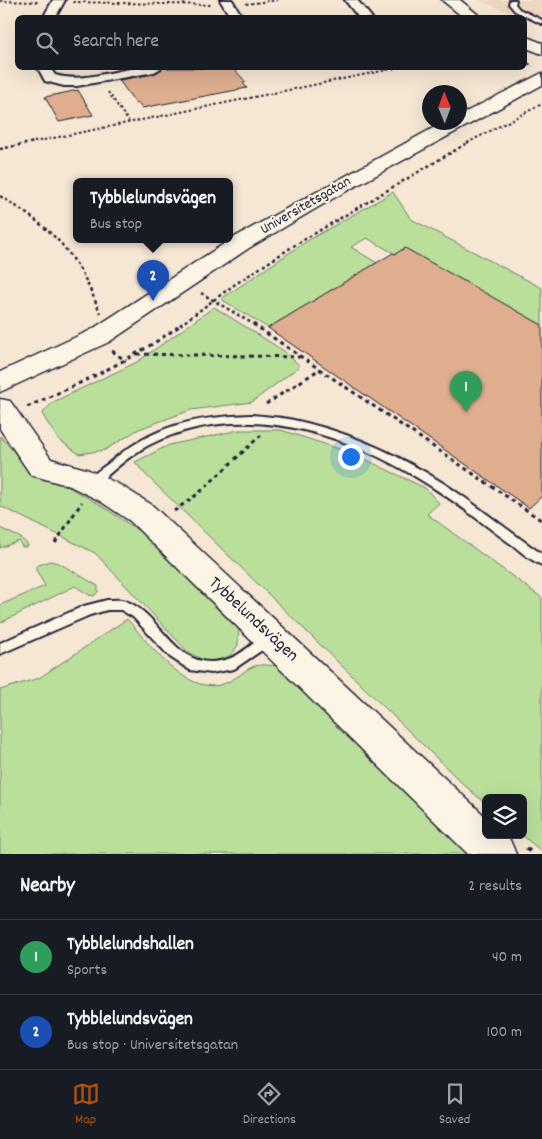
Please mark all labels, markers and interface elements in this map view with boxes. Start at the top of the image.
search box [15,15,527,70]
icon: search [33,29,61,57]
text: Search here [73,29,159,56]
north arrow [422,85,467,130]
street label: Universitetsgatan [257,171,355,241]
popup [73,178,233,243]
text: Tybblelundsvägen [90,186,216,213]
text: Bus stop [90,213,142,236]
pin: 2 [137,260,169,301]
pin: 1 [450,371,482,412]
your location [338,444,364,470]
street label: Tybbelundsvägen [202,572,304,668]
map controls [482,794,527,839]
button: layers [482,794,527,839]
text: Nearby [20,872,75,902]
text: 2 results [468,875,522,898]
text: Tybblelundshallen [67,932,194,959]
text: 1 [34,946,38,969]
text: 40 m [492,946,522,969]
text: Sports [67,959,107,982]
text: Tybblelundsvägen [67,1007,193,1034]
text: 2 [33,1021,40,1044]
text: 100 m [486,1021,522,1044]
text: Bus stop · Universitetsgatan [67,1034,238,1057]
tab: Map [72,1080,100,1130]
tab: Directions [243,1080,296,1130]
tab: Saved [439,1080,470,1130]

